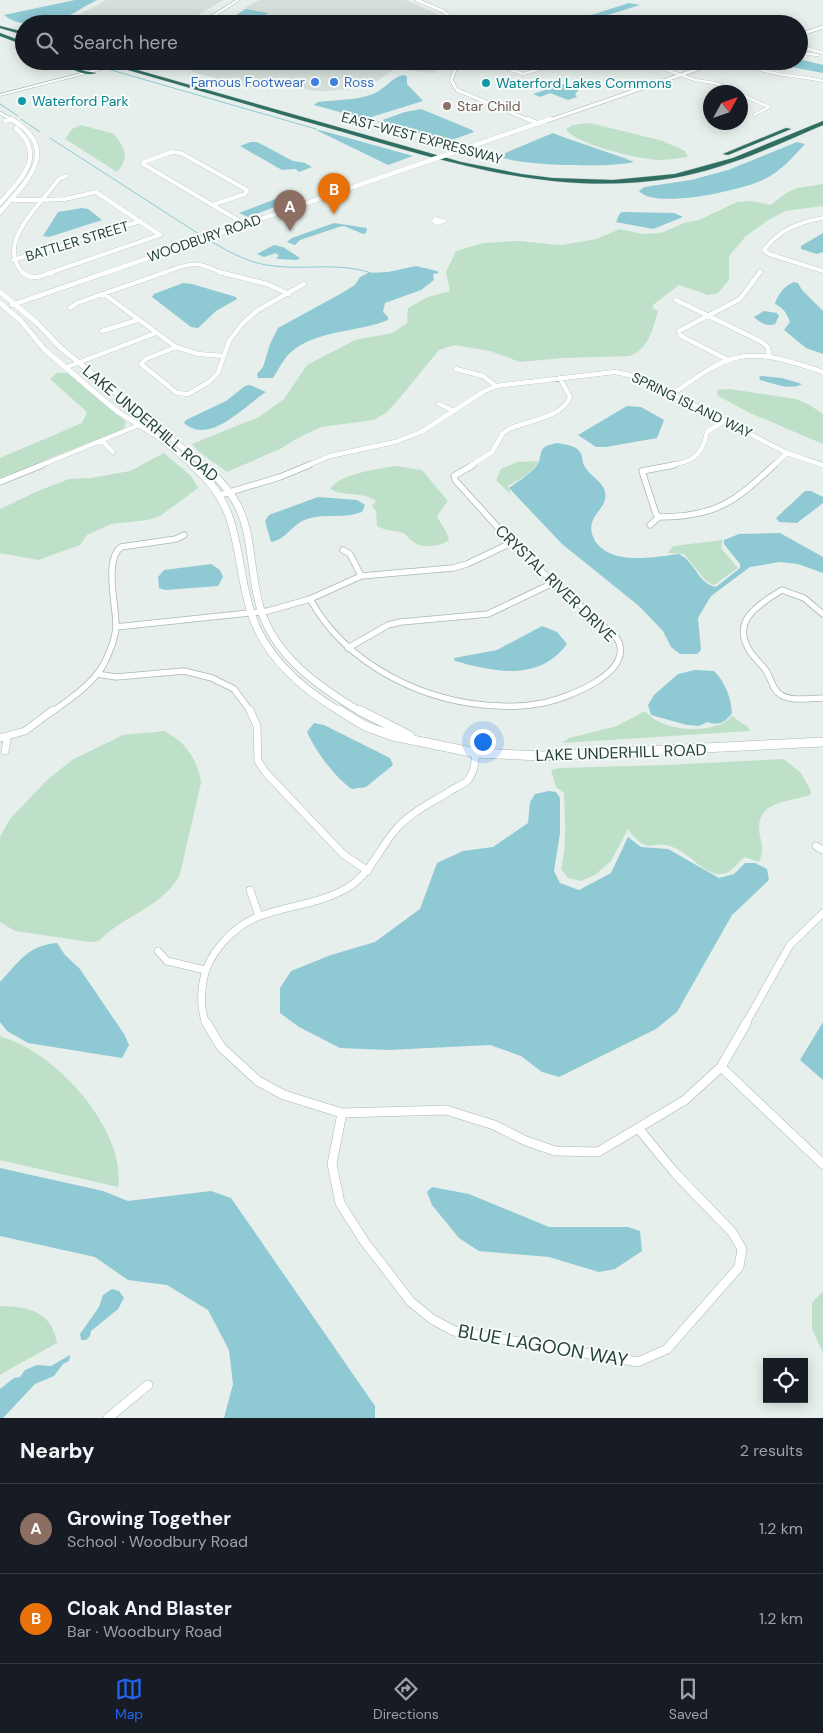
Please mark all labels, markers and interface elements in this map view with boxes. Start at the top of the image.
search box [15,15,808,70]
icon: search [33,29,61,57]
text: Search here [73,30,178,55]
place label: Famous Footwear [191,73,305,91]
place label: Ross [344,73,374,91]
place label: Waterford Lakes Commons [496,74,672,92]
marker: Famous Footwear [309,76,321,88]
marker: Ross [328,76,340,88]
marker: Waterford Lakes Commons [480,77,492,89]
north arrow [703,85,748,130]
place label: Waterford Park [32,92,129,110]
marker: Waterford Park [16,95,28,107]
place label: Star Child [457,97,520,115]
marker: Star Child [441,100,453,112]
street label: EAST-WEST EXPRESSWAY [340,108,504,168]
pin: B [318,173,350,214]
pin: A [274,190,306,231]
street label: WOODBURY ROAD [145,210,263,266]
street label: BATTLER STREET [23,217,131,265]
street label: LAKE UNDERHILL ROAD [78,360,223,486]
street label: SPRING ISLAND WAY [629,368,755,442]
street label: CRYSTAL RIVER DRIVE [491,520,620,646]
your location [470,729,496,755]
street label: LAKE UNDERHILL ROAD [535,739,707,766]
street label: BLUE LAGOON WAY [456,1318,630,1373]
map controls [763,1358,808,1403]
button: locate [763,1358,808,1403]
text: Nearby [20,1437,94,1465]
text: 2 results [740,1440,803,1461]
text: Growing Together [67,1506,231,1531]
text: A [30,1518,42,1539]
text: 1.2 km [759,1518,803,1539]
text: School · Woodbury Road [67,1531,248,1552]
text: Cloak And Blaster [67,1596,232,1621]
text: B [31,1608,41,1629]
text: 1.2 km [759,1608,803,1629]
text: Bar · Woodbury Road [67,1621,222,1642]
tab: Map [115,1675,143,1723]
tab: Directions [373,1675,439,1723]
tab: Saved [669,1675,708,1723]

